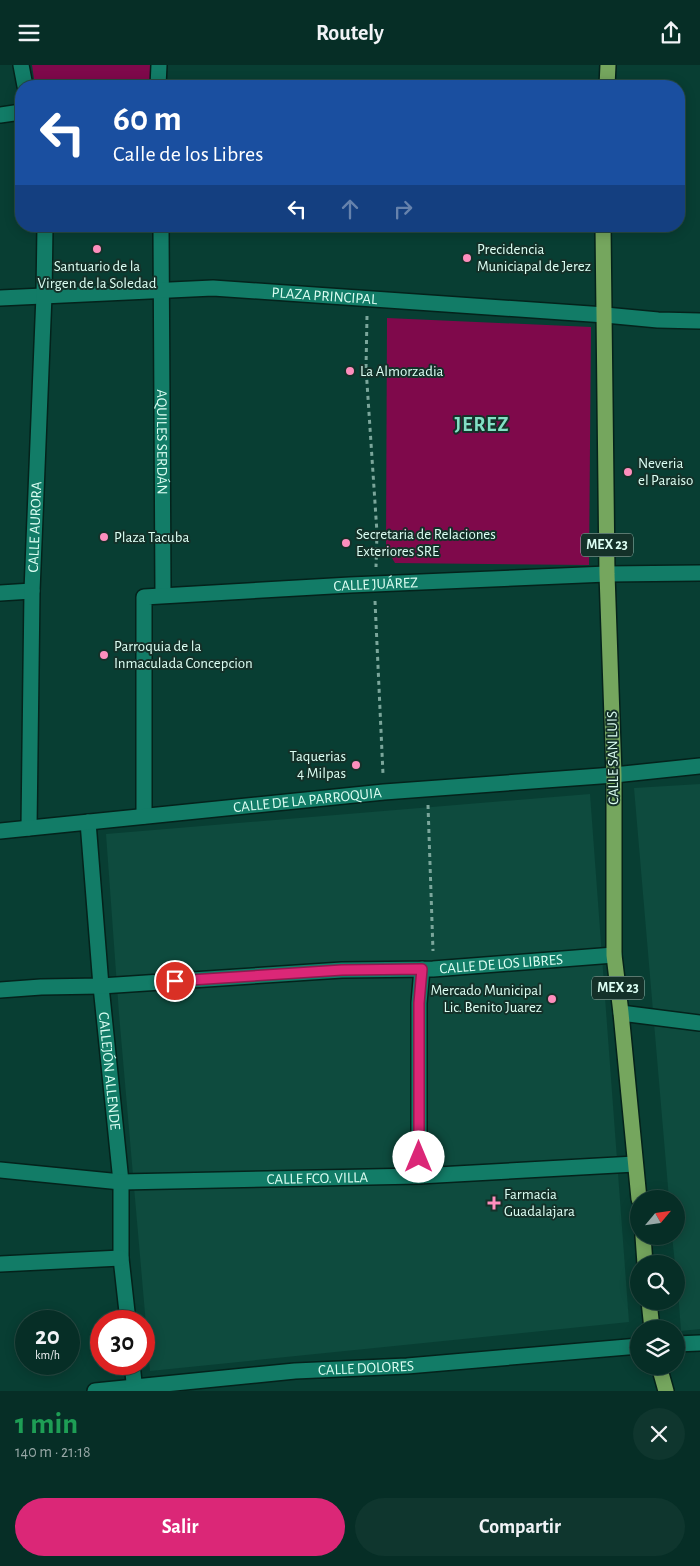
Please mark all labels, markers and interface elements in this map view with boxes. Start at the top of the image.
icon: menu [15,19,43,47]
icon: share [657,19,685,47]
text: Routely [316,22,384,44]
icon: left [30,100,95,165]
text: 60 m [113,102,182,137]
text: Calle de los Libres [113,143,263,165]
icon: left [283,195,311,223]
icon: ahead [336,195,364,223]
icon: right [389,195,417,223]
place label: Precidencia Municiapal de Jerez [477,242,591,274]
marker: Santuario de la Virgen de la Soledad [91,243,103,255]
marker: Precidencia Municiapal de Jerez [461,252,473,264]
place label: Santuario de la Virgen de la Soledad [38,259,157,291]
street label: PLAZA PRINCIPAL [271,285,379,307]
place label: La Almorzadia [360,364,444,379]
marker: La Almorzadia [344,365,356,377]
street label: AQUILES SERDÁN [154,389,172,495]
district label: JEREZ [455,415,509,435]
place label: Neveria el Paraiso [638,456,693,488]
marker: Neveria el Paraiso [622,466,634,478]
street label: CALLE AURORA [25,481,44,573]
place label: Secretaria de Relaciones Exteriores SRE [356,527,496,559]
place label: Plaza Tacuba [114,530,189,545]
marker: Plaza Tacuba [98,531,110,543]
road number: MEX 23 [581,533,633,557]
marker: Secretaria de Relaciones Exteriores SRE [340,537,352,549]
street label: CALLE JUÁREZ [333,574,418,593]
place label: Parroquia de la Inmaculada Concepcion [114,639,253,671]
marker: Parroquia de la Inmaculada Concepcion [98,649,110,661]
street label: CALLE SAN LUIS [605,711,621,805]
place label: Taquerias 4 Milpas [290,749,346,781]
marker: Taquerias 4 Milpas [350,759,362,771]
street label: CALLE DE LA PARROQUIA [233,785,383,815]
street label: CALLE DE LOS LIBRES [439,951,564,976]
pin [154,960,196,1002]
icon: arrive [161,967,189,995]
road number: MEX 23 [592,976,644,999]
place label: Mercado Municipal Lic. Benito Juarez [430,983,542,1015]
marker: Mercado Municipal Lic. Benito Juarez [546,993,558,1005]
street label: CALLEJÓN ALLENDE [96,1011,123,1131]
position arrow [392,1130,444,1182]
street label: CALLE FCO. VILLA [266,1170,369,1187]
place label: Farmacia Guadalajara [504,1187,575,1219]
north arrow [630,1190,685,1245]
map controls [630,1190,685,1375]
marker: Farmacia Guadalajara [488,1197,500,1209]
button: search [630,1255,685,1310]
speed limit sign: 30 [90,1310,155,1375]
button: layers [630,1320,685,1375]
text: 20 [35,1324,60,1349]
text: km/h [35,1349,60,1361]
street label: CALLE DOLORES [318,1358,414,1377]
button: close [633,1408,685,1460]
text: 1 min [15,1409,78,1439]
text: 140 m · 21:18 [15,1444,91,1460]
button: Salir [15,1498,345,1556]
button: Compartir [355,1498,685,1556]

